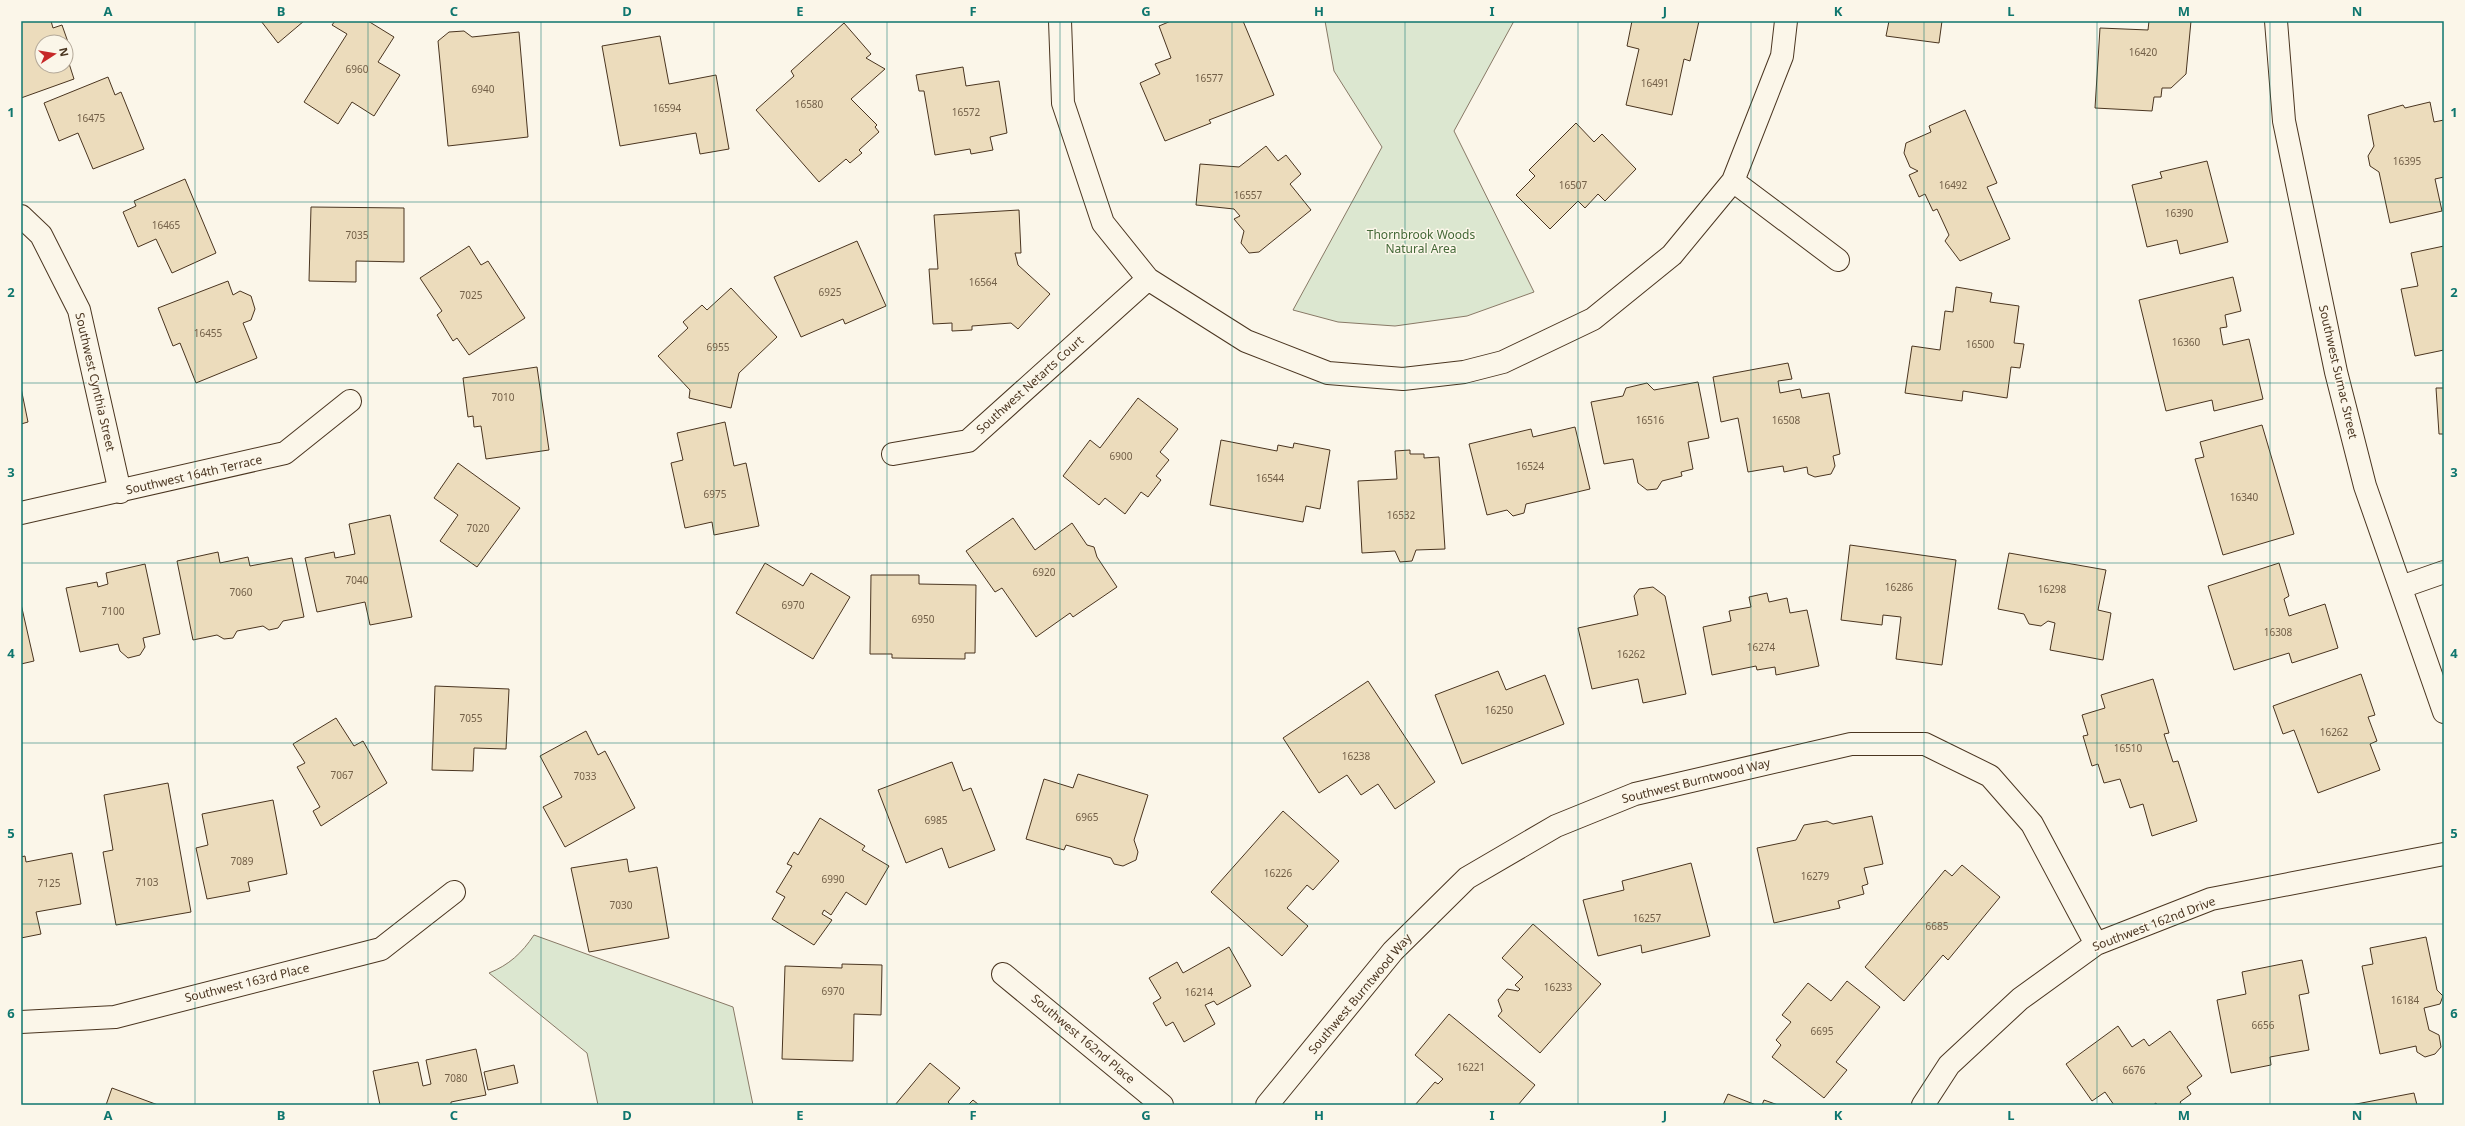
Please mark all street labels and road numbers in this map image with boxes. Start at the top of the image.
street label: Southwest Sumac Street [2315,303,2362,441]
street label: Southwest Cynthia Street [71,311,120,453]
street label: Southwest Netarts Court [972,331,1088,437]
street label: Southwest 164th Terrace [124,450,264,498]
street label: Southwest Burntwood Way [1620,754,1773,807]
street label: Southwest 162nd Drive [2090,892,2218,955]
street label: Southwest Burntwood Way [1304,929,1416,1058]
street label: Southwest 163rd Place [183,959,311,1006]
street label: Southwest 162nd Place [1028,990,1139,1087]

